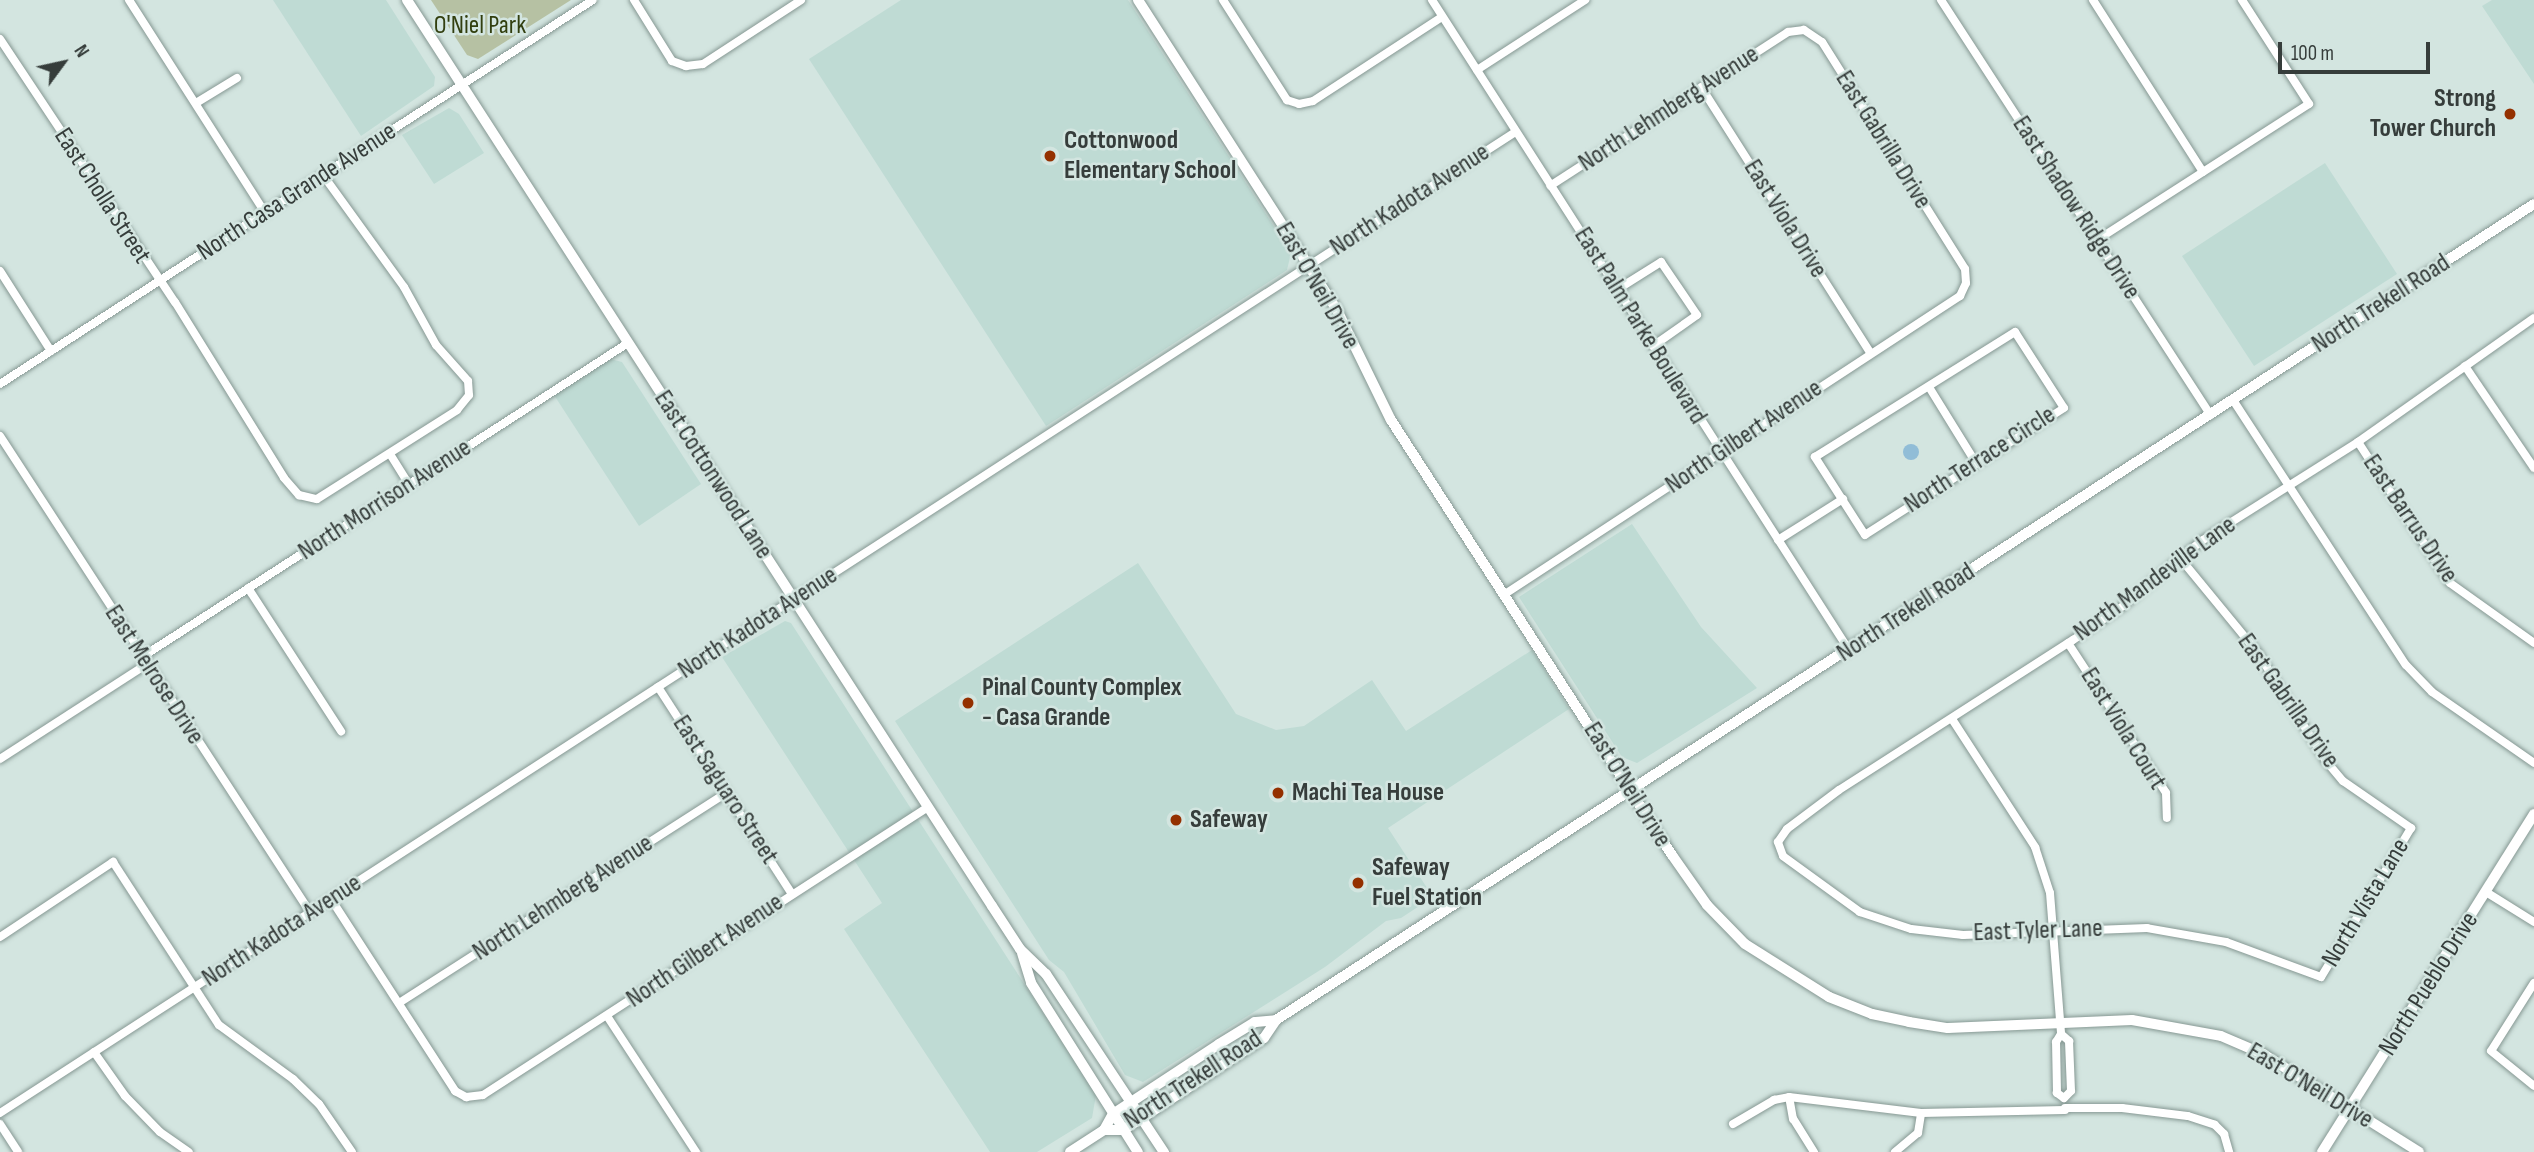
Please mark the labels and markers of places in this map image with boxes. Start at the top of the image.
place label: Strong Tower Church [2370,83,2496,144]
marker: Strong Tower Church [2502,106,2518,122]
place label: Cottonwood Elementary School [1064,125,1236,186]
marker: Cottonwood Elementary School [1042,148,1058,164]
place label: Pinal County Complex - Casa Grande [982,672,1182,734]
marker: Pinal County Complex - Casa Grande [960,695,976,711]
place label: Machi Tea House [1292,777,1444,809]
marker: Machi Tea House [1270,785,1286,801]
place label: Safeway [1190,804,1268,836]
marker: Safeway [1168,812,1184,828]
place label: Safeway Fuel Station [1372,852,1482,914]
marker: Safeway Fuel Station [1350,875,1366,891]

